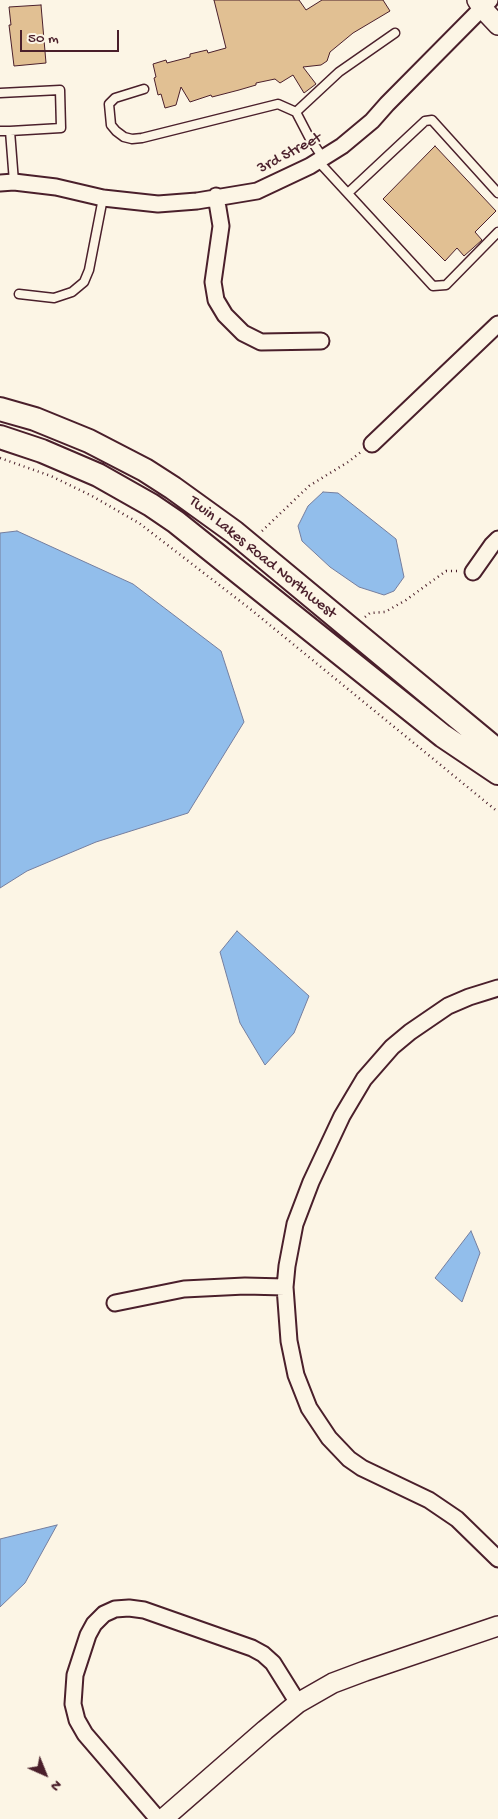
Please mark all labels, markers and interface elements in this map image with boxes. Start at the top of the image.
scale bar [22,20,121,52]
text: 50 m [28,30,59,48]
street label: 3rd Street [255,129,325,179]
street label: Twin Lakes Road Northwest [184,492,340,624]
north arrow [20,1749,70,1799]
text: N [47,1776,65,1794]

